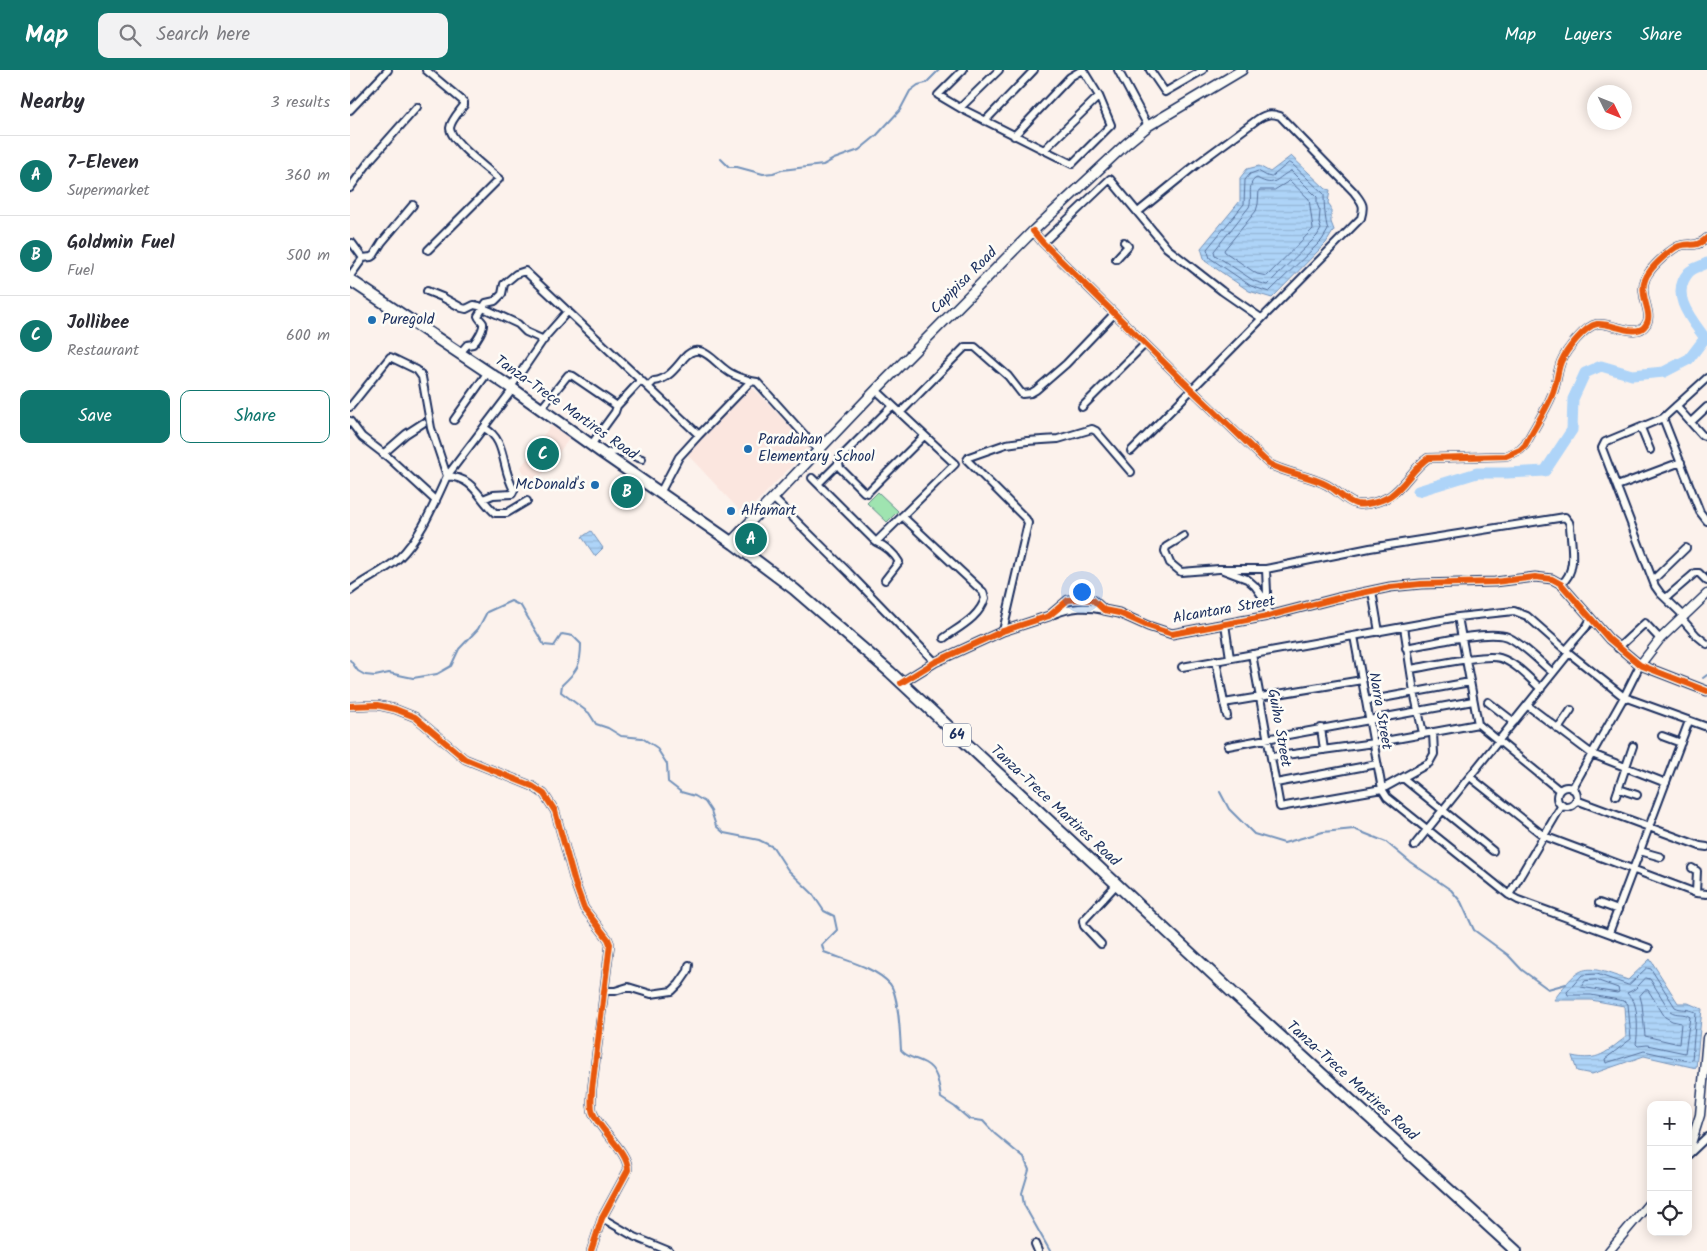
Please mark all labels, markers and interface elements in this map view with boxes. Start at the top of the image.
search box [98,13,448,58]
text: Map [25,16,68,55]
text: Search here [156,20,250,50]
icon: search [116,21,144,49]
text: Map [1505,21,1536,50]
text: Layers [1564,21,1612,50]
text: Share [1640,21,1682,50]
north arrow [1587,85,1632,130]
text: Nearby [20,86,85,119]
text: 3 results [271,90,330,115]
text: 7-Eleven [67,148,139,178]
text: A [31,163,41,188]
text: 360 m [285,163,330,188]
text: Supermarket [67,178,150,203]
text: Goldmin Fuel [67,228,175,258]
street label: Capipisa Road [925,241,1004,320]
text: B [31,243,41,268]
text: 500 m [286,243,330,268]
text: Fuel [67,258,94,283]
text: Jollibee [67,308,129,338]
place label: Puregold [382,308,435,332]
marker: Puregold [366,314,378,326]
text: C [31,323,41,348]
text: 600 m [286,323,330,348]
text: Restaurant [67,338,139,363]
street label: Tanza-Trece Martires Road [489,349,643,467]
button: Save [20,390,170,443]
button: Share [180,390,330,443]
place label: Paradahan Elementary School [758,428,875,469]
pin: C [527,435,559,473]
marker: Paradahan Elementary School [742,443,754,455]
place label: McDonald's [515,473,586,497]
pin: B [611,473,643,511]
marker: McDonald's [589,479,601,491]
place label: Alfamart [741,499,796,523]
marker: Alfamart [725,505,737,517]
pin: A [735,520,767,558]
your location [1069,579,1095,605]
street label: Alcantara Street [1171,589,1277,631]
street label: Narra Street [1361,670,1399,752]
street label: Guiho Street [1260,687,1298,769]
road number: 64 [943,724,971,746]
street label: Tanza-Trece Martires Road [985,739,1126,873]
street label: Tanza-Trece Martires Road [1281,1015,1424,1147]
map controls [1647,1101,1692,1236]
button: + [1647,1101,1692,1146]
button: − [1647,1146,1692,1191]
button: locate [1647,1191,1692,1236]

